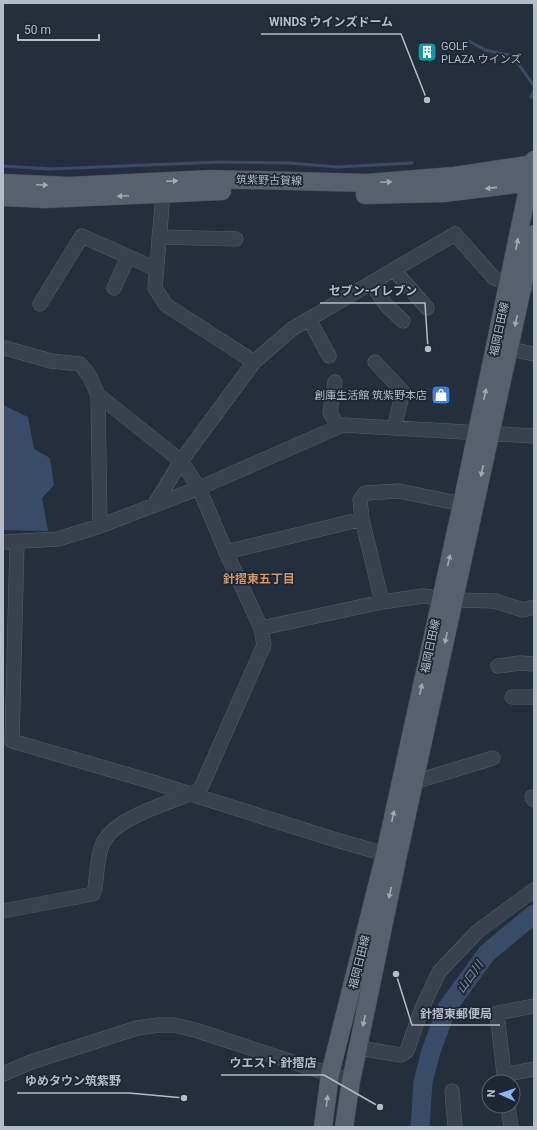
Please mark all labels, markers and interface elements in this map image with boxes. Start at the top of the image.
callout: WINDS ウインズドーム [261,10,401,34]
text: WINDS ウインズドーム [269,15,393,29]
scale bar [18,16,99,42]
text: 50 m [24,23,51,37]
place label: GOLF PLAZA ウインズ [441,40,522,66]
building icon: GOLF PLAZA ウインズ [416,41,438,63]
street label: 筑紫野古賀線 [236,173,302,188]
one-way arrow [166,177,178,184]
one-way arrow [380,179,393,185]
one-way arrow [36,182,48,189]
one-way arrow [485,185,497,191]
one-way arrow [116,193,129,199]
one-way arrow [514,238,520,250]
callout: セブン-イレブン [320,279,425,303]
text: セブン-イレブン [329,284,417,298]
street label: 福岡日田線 [487,301,512,357]
one-way arrow [513,315,519,328]
shop icon: 創庫生活館 筑紫野本店 [430,384,452,406]
one-way arrow [482,388,488,401]
place label: 創庫生活館 筑紫野本店 [314,389,427,402]
one-way arrow [479,465,485,478]
one-way arrow [447,554,453,566]
district label: 針摺東五丁目 [223,572,295,586]
street label: 福岡日田線 [418,618,443,674]
one-way arrow [443,632,449,644]
one-way arrow [418,682,424,695]
one-way arrow [391,809,397,822]
one-way arrow [387,887,393,899]
street label: 福岡日田線 [347,934,372,990]
water label: 山口川 [454,957,487,996]
callout: 針摺東郵便局 [412,1001,500,1025]
text: 針摺東郵便局 [420,1007,492,1021]
one-way arrow [361,1014,367,1027]
callout: ウエスト 針摺店 [221,1051,324,1075]
text: ウエスト 針摺店 [230,1056,316,1070]
callout: ゆめタウン筑紫野 [17,1069,129,1093]
text: ゆめタウン筑紫野 [25,1074,121,1088]
north arrow [481,1074,521,1114]
text: N [485,1089,498,1098]
one-way arrow [324,1094,330,1107]

